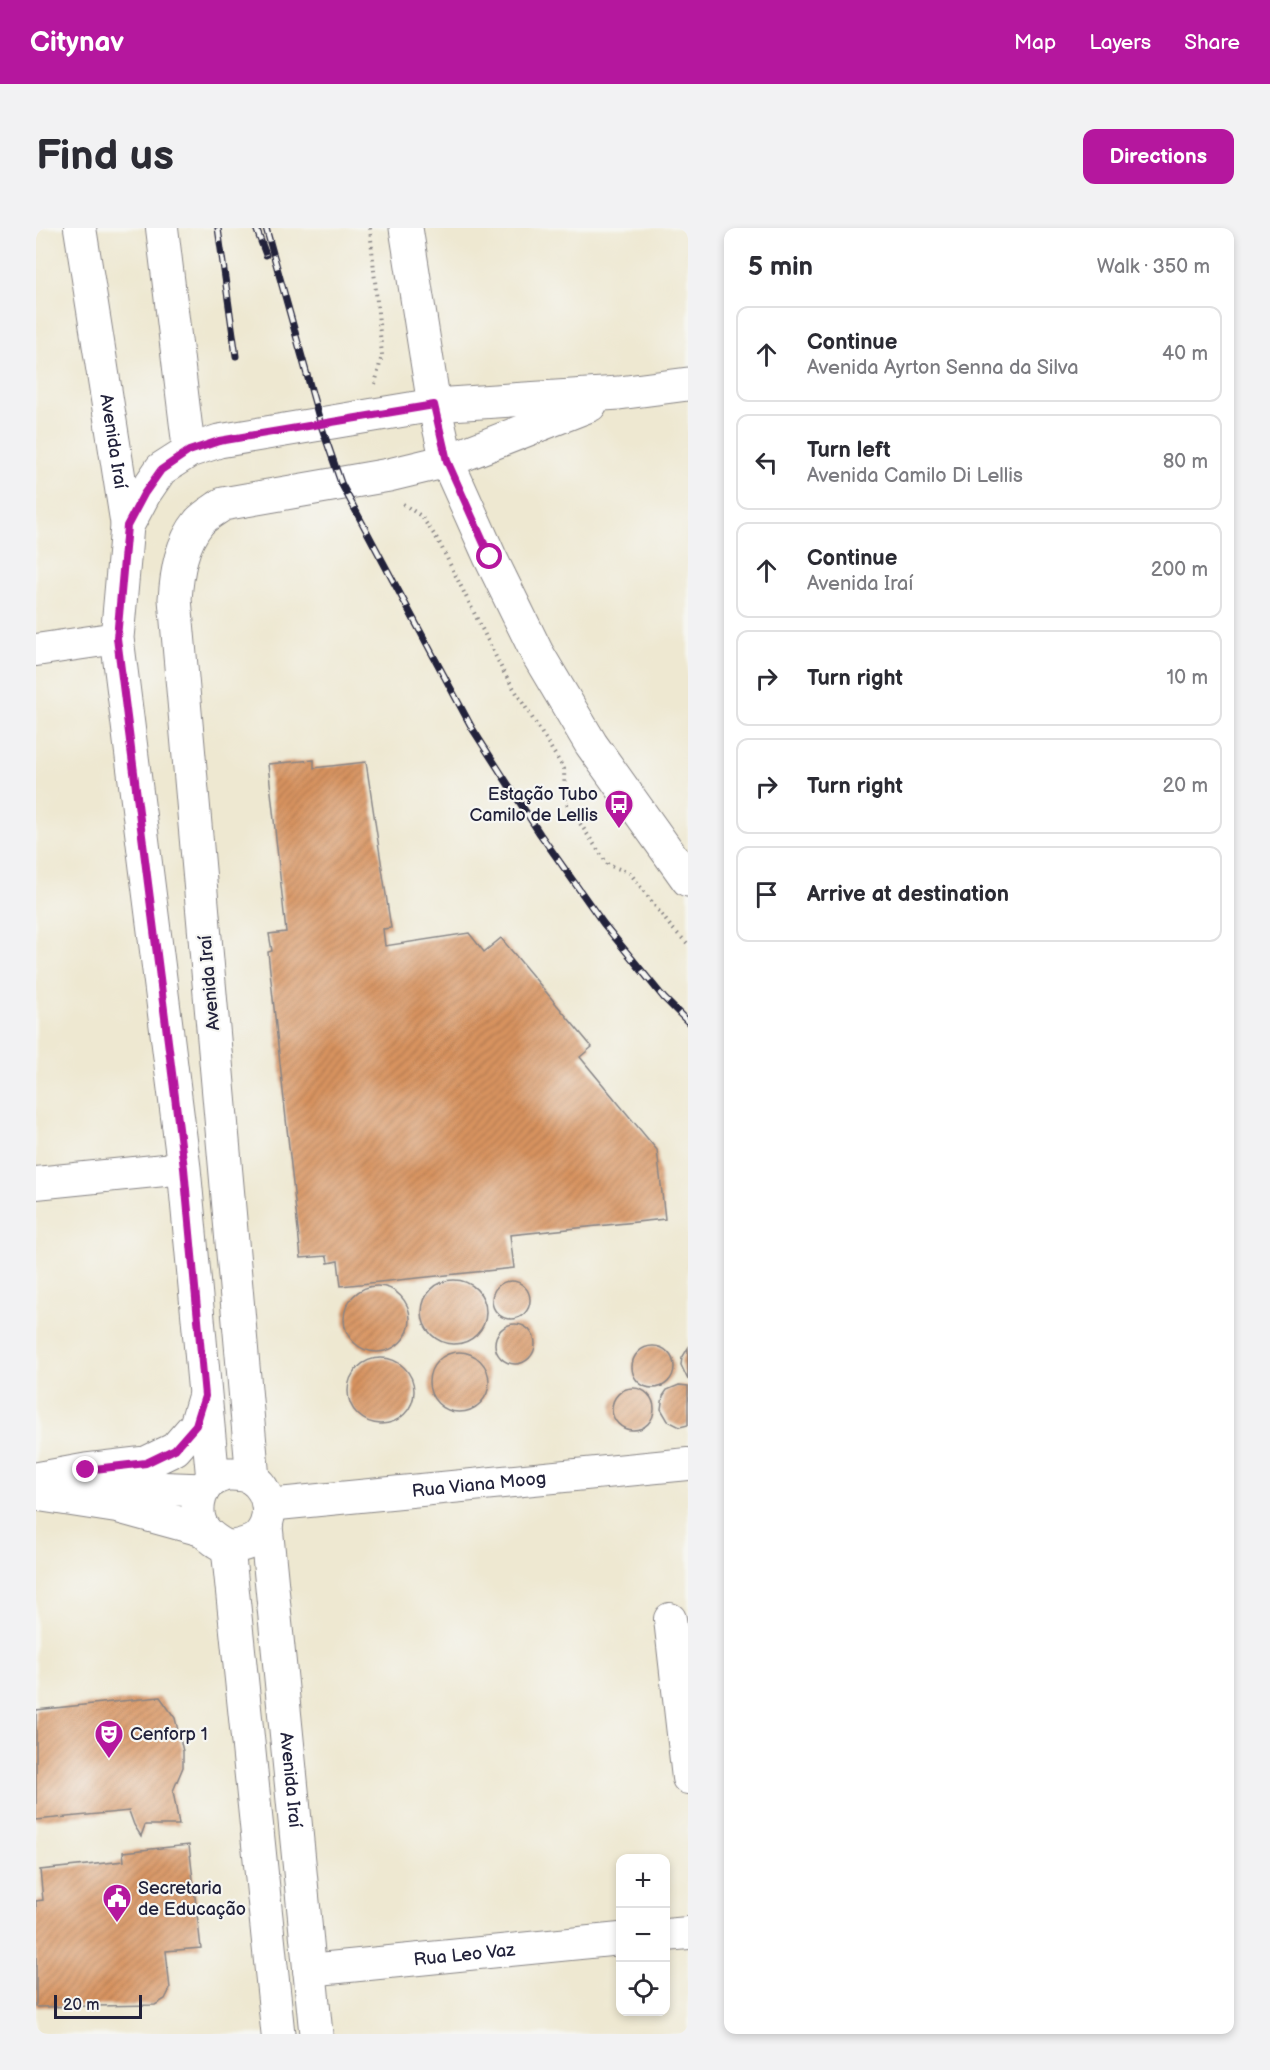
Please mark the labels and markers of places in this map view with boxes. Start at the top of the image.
place label: Estação Tubo Camilo de Lellis [469,784,598,826]
bus stop icon: Estação Tubo Camilo de Lellis [603,788,635,830]
theatre icon: Cenforp 1 [93,1718,125,1760]
place label: Cenforp 1 [130,1724,208,1745]
place label: Secretaria de Educação [138,1878,246,1920]
public building icon: Secretaria de Educação [101,1882,133,1924]

